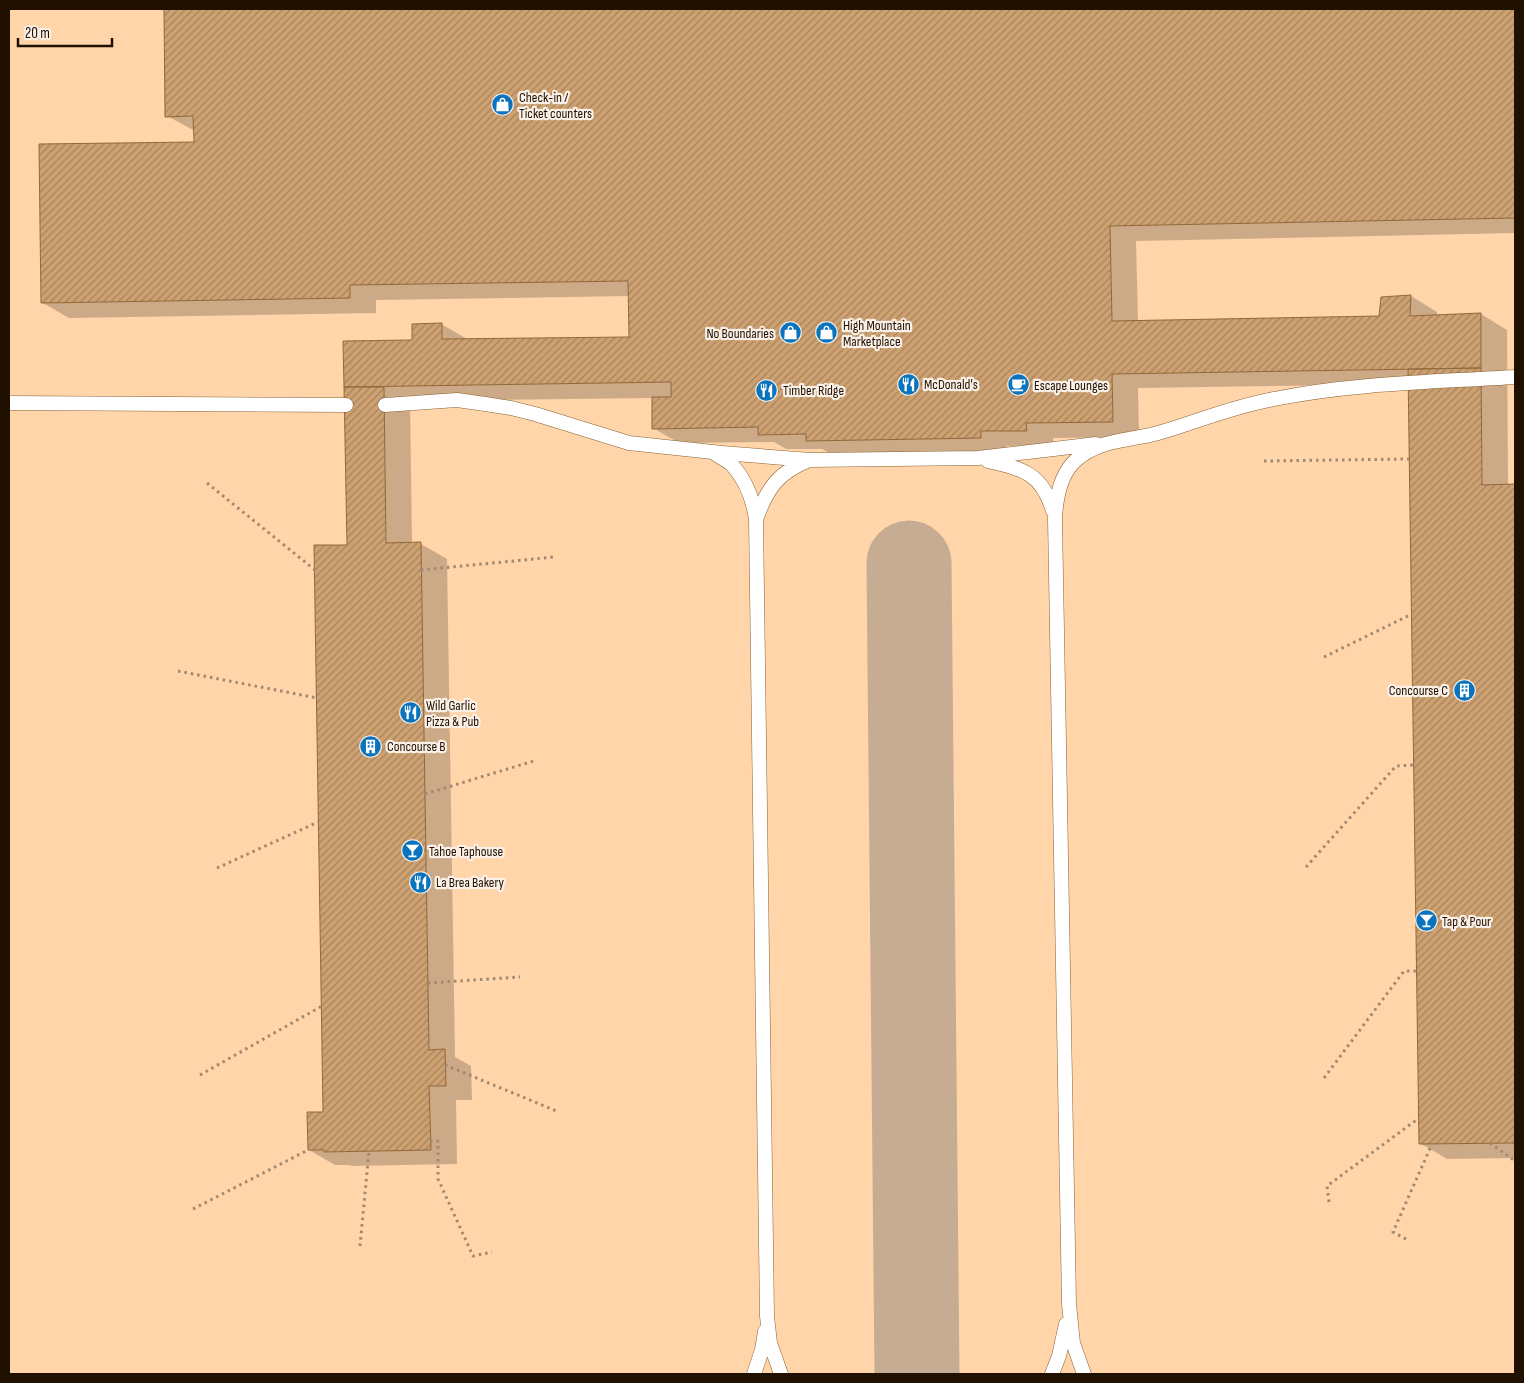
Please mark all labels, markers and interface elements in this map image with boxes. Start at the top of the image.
scale bar [18,15,111,47]
text: 20 m [25,24,50,43]
place label: Check-in / Ticket counters [519,89,592,122]
shop icon: Check-in / Ticket counters [491,93,515,117]
place label: High Mountain Marketplace [843,317,911,350]
shop icon: No Boundaries [778,321,802,345]
shop icon: High Mountain Marketplace [815,321,839,345]
place label: No Boundaries [706,325,774,342]
restaurant icon: McDonald's [896,372,920,396]
cafe icon: Escape Lounges [1006,373,1030,397]
place label: McDonald's [924,376,978,393]
place label: Escape Lounges [1034,377,1108,394]
restaurant icon: Timber Ridge [755,378,779,402]
place label: Timber Ridge [783,382,844,399]
building icon: Concourse C [1452,678,1476,702]
place label: Concourse C [1389,682,1448,699]
place label: Wild Garlic Pizza & Pub [426,697,479,730]
restaurant icon: Wild Garlic Pizza & Pub [398,701,422,725]
building icon: Concourse B [359,734,383,758]
place label: Concourse B [387,738,446,755]
bar icon: Tahoe Taphouse [401,839,425,863]
place label: Tahoe Taphouse [429,843,503,860]
restaurant icon: La Brea Bakery [408,870,432,894]
place label: La Brea Bakery [436,874,505,891]
bar icon: Tap & Pour [1414,909,1438,933]
place label: Tap & Pour [1442,913,1491,930]

